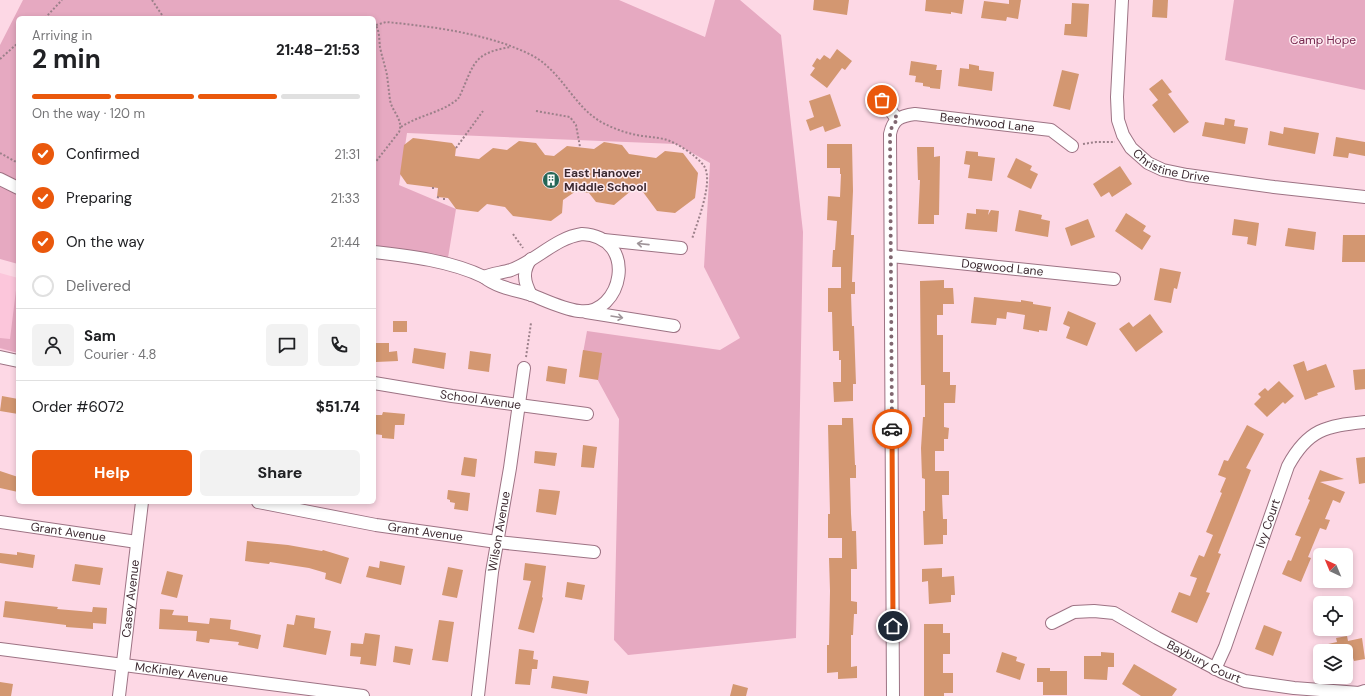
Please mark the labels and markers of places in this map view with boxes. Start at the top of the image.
pin [865,83,899,117]
place label: East Hanover Middle School [564,165,647,195]
building icon: East Hanover Middle School [541,170,561,190]
pin [876,609,910,643]

